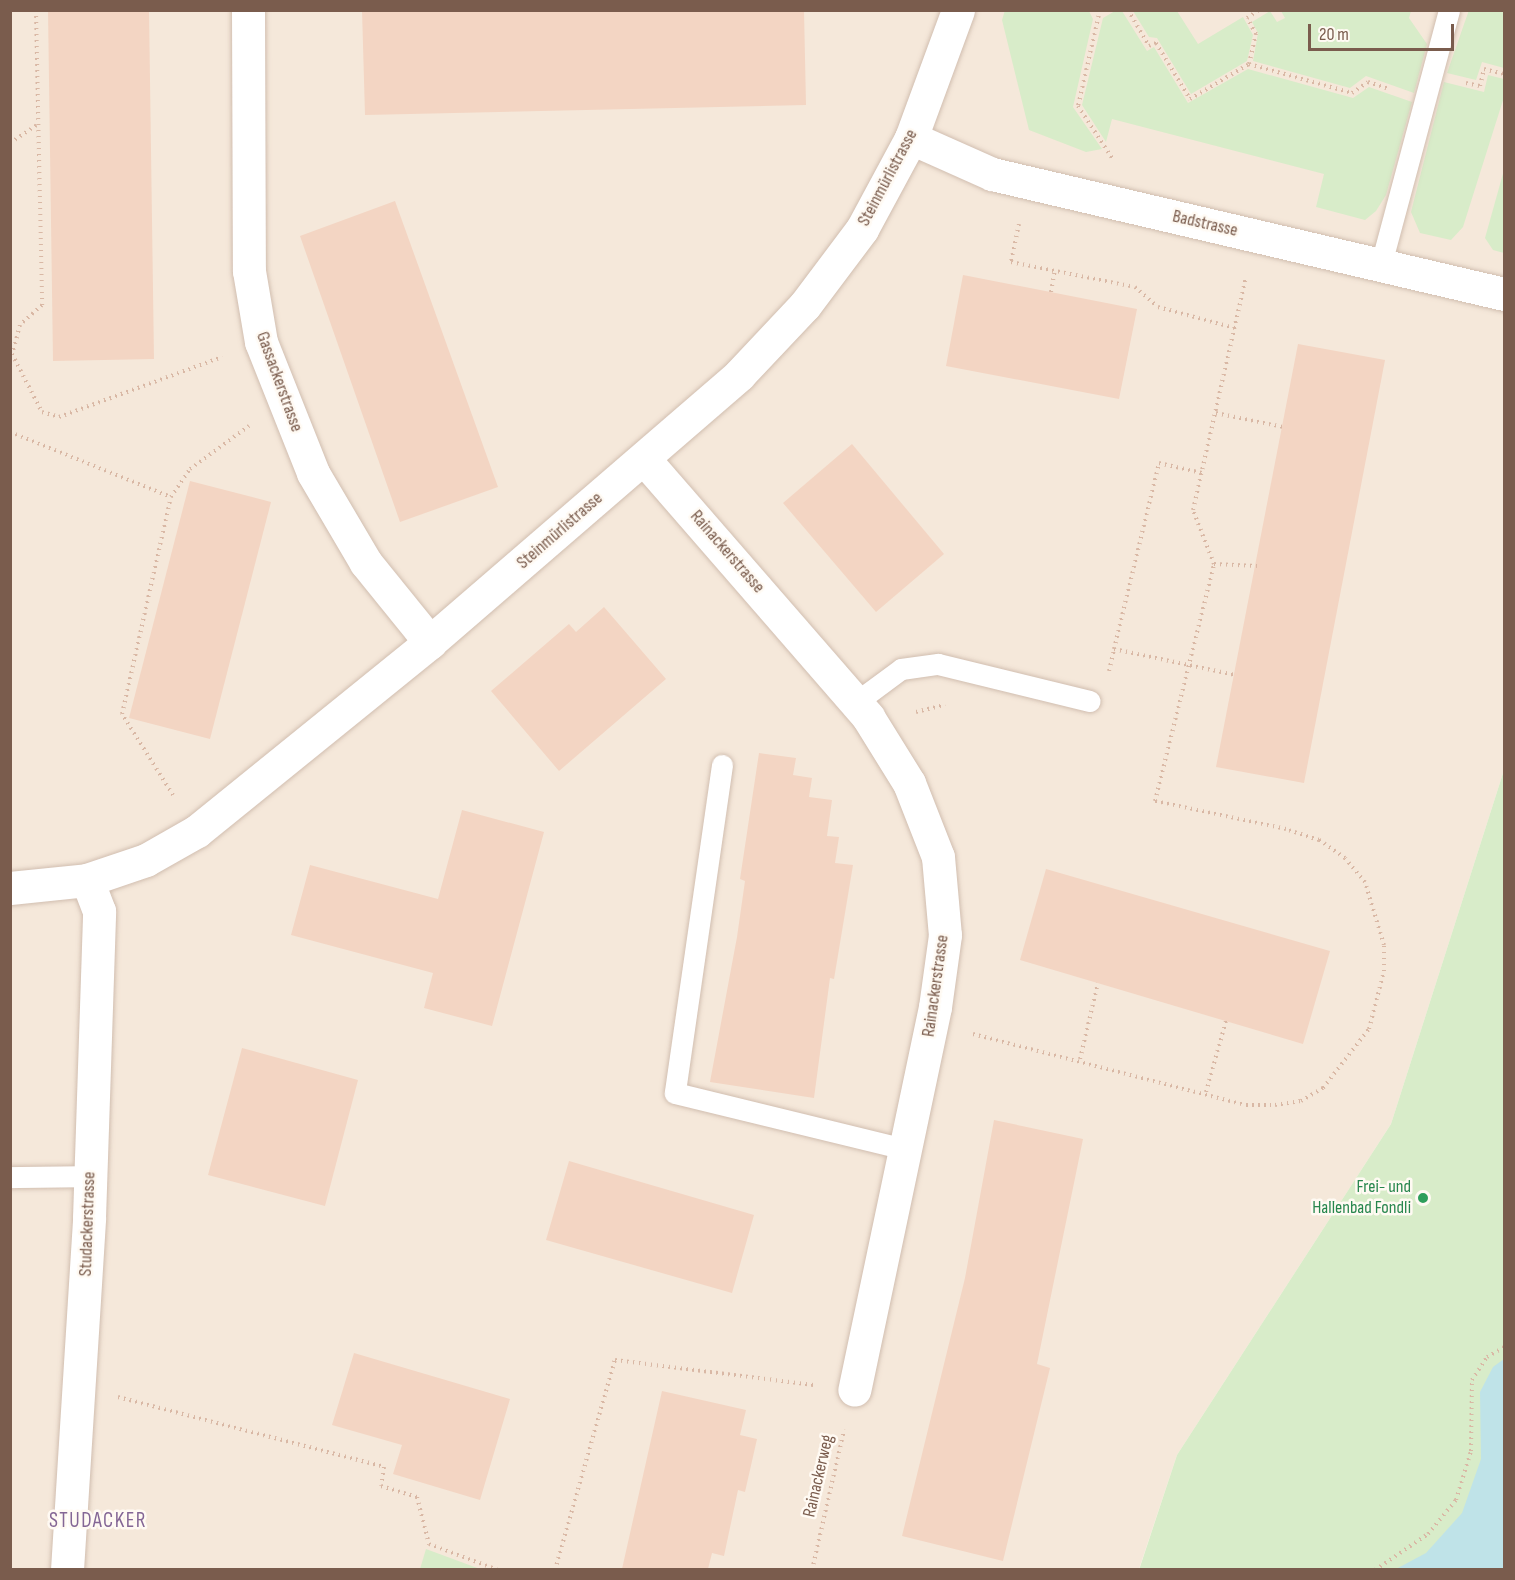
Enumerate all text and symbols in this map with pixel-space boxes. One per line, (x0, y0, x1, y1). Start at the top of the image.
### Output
scale bar (1311, 12, 1456, 50)
text: 20 m (1319, 24, 1349, 45)
street label: Steinmürlistrasse (853, 126, 923, 230)
street label: Badstrasse (1170, 206, 1240, 242)
street label: Gassackerstrasse (251, 329, 307, 435)
street label: Steinmürlistrasse (513, 488, 607, 574)
street label: Rainackerstrasse (685, 506, 769, 598)
street label: Rainackerstrasse (918, 934, 954, 1038)
street label: Studackerstrasse (75, 1171, 101, 1277)
place label: Frei- und Hallenbad Fondli (1312, 1177, 1411, 1220)
marker: Frei- und Hallenbad Fondli (1416, 1191, 1430, 1205)
street label: Rainackerweg (799, 1433, 839, 1519)
district label: STUDACKER (49, 1508, 147, 1534)

